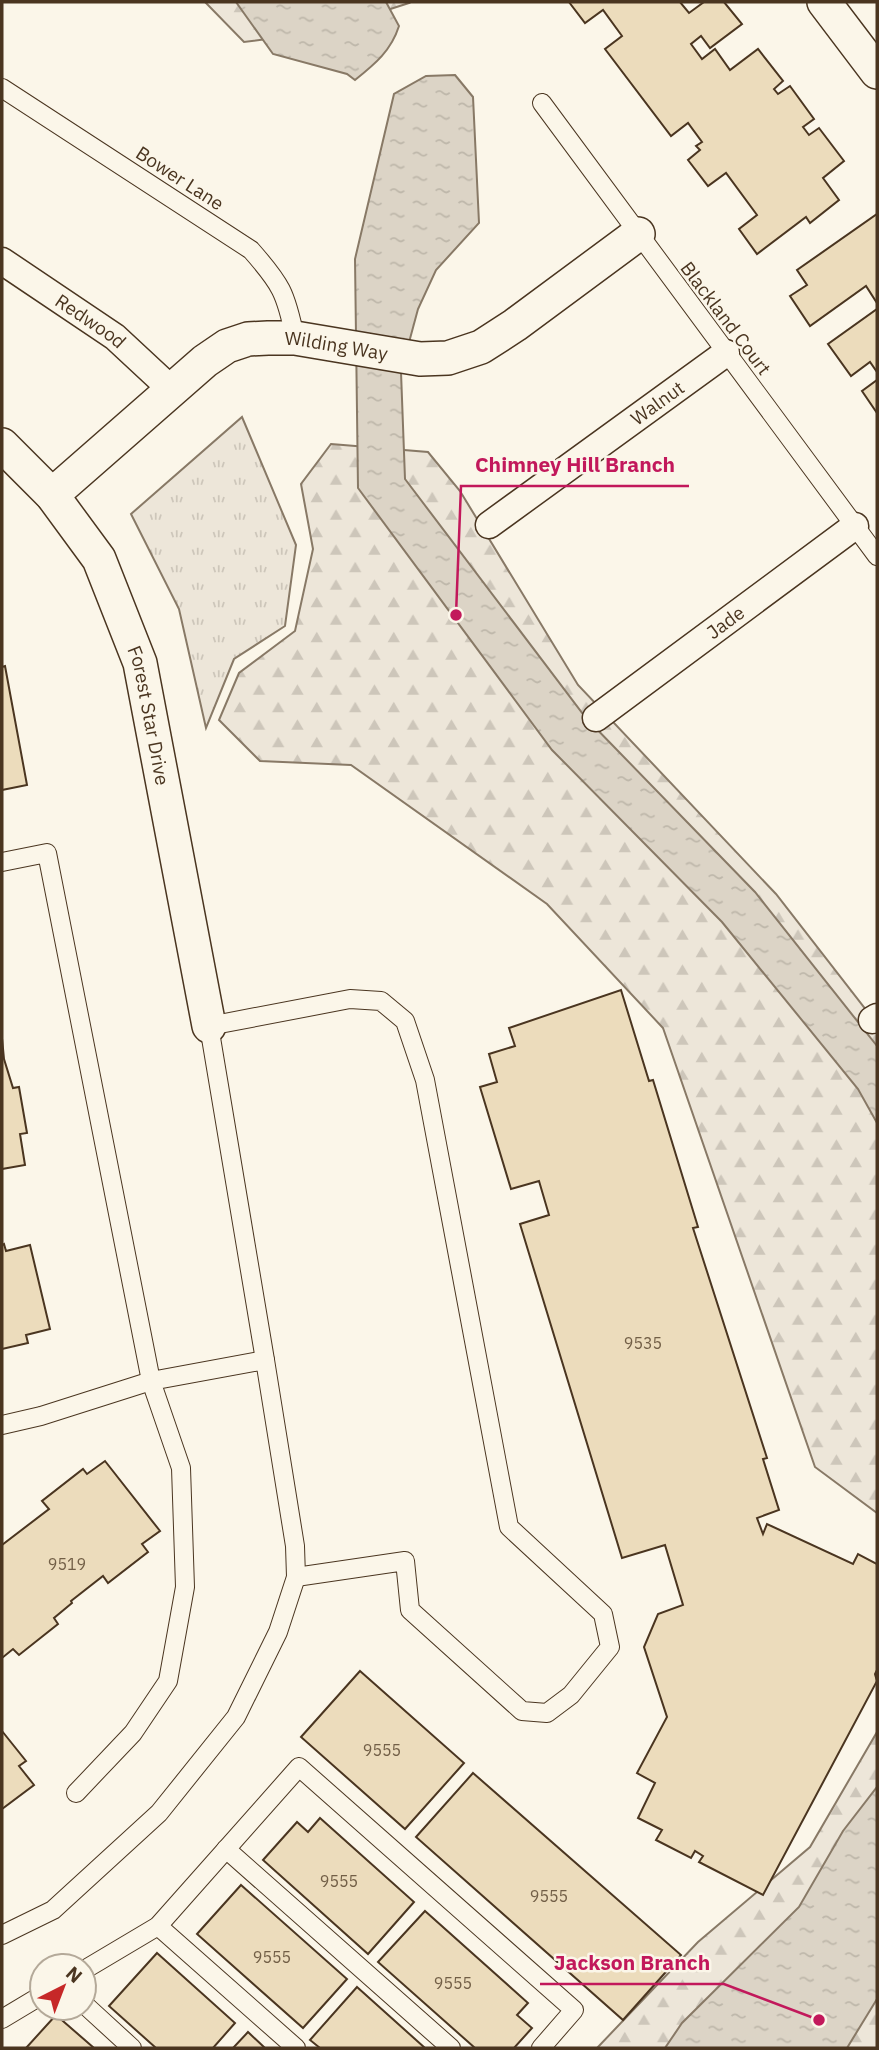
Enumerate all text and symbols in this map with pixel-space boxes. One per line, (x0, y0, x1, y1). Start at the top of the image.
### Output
street label: Bower Lane (131, 141, 229, 215)
street label: Blackland Court (676, 257, 776, 379)
street label: Redwood (51, 288, 131, 353)
street label: Wilding Way (285, 326, 390, 365)
street label: Walnut (626, 375, 689, 430)
callout: Chimney Hill Branch (461, 444, 689, 486)
text: Chimney Hill Branch (475, 450, 675, 478)
street label: Jade (702, 600, 749, 644)
street label: Forest Star Drive (122, 642, 175, 787)
house number: 9535 (624, 1333, 662, 1353)
house number: 9519 (48, 1554, 86, 1574)
house number: 9555 (363, 1740, 401, 1760)
house number: 9555 (320, 1871, 358, 1891)
house number: 9555 (530, 1886, 568, 1906)
callout: Jackson Branch (540, 1942, 724, 1984)
house number: 9555 (253, 1947, 291, 1967)
text: Jackson Branch (554, 1948, 710, 1976)
north arrow (28, 1952, 98, 2022)
text: N (61, 1961, 88, 1988)
house number: 9555 (434, 1973, 472, 1993)

